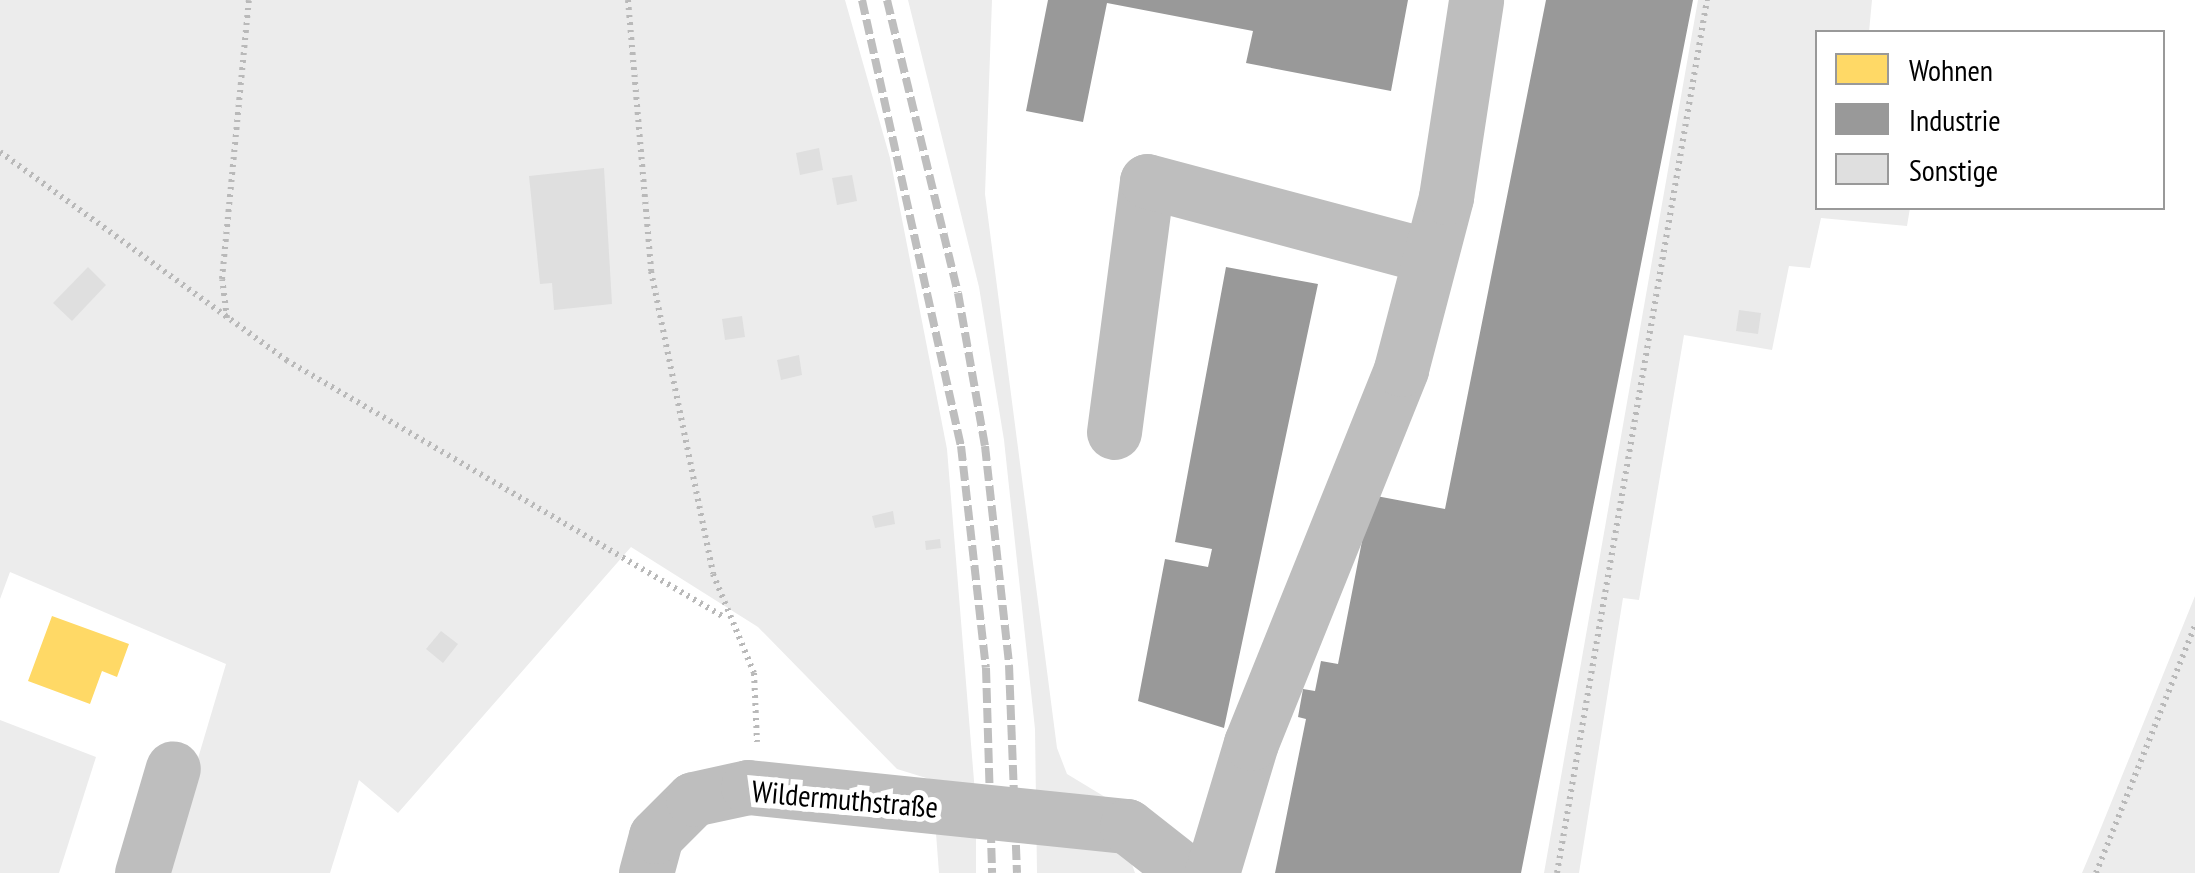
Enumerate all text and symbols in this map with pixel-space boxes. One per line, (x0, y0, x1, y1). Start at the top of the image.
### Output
legend (1815, 30, 2165, 210)
text: Wohnen (1909, 50, 1993, 89)
text: Industrie (1909, 100, 2001, 139)
text: Sonstige (1909, 150, 1998, 189)
street label: Wildermuthstraße (750, 773, 940, 825)

